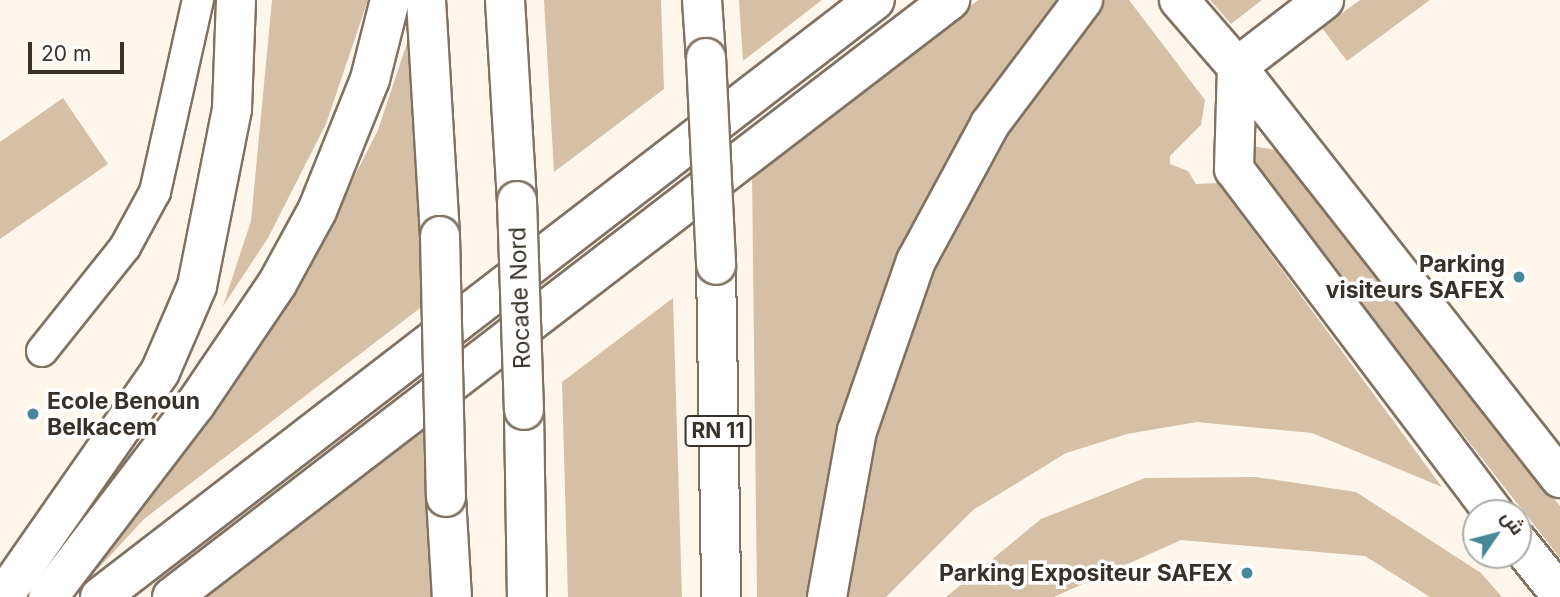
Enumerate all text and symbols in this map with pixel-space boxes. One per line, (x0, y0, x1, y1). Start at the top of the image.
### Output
scale bar (32, 28, 128, 72)
text: 20 m (41, 41, 91, 66)
street label: Rocade Nord (504, 227, 536, 369)
place label: Parking visiteurs SAFEX (1326, 250, 1505, 304)
marker: Parking visiteurs SAFEX (1511, 269, 1527, 285)
place label: Ecole Benoun Belkacem (47, 387, 200, 441)
marker: Ecole Benoun Belkacem (25, 406, 41, 422)
road number: RN 11 (683, 414, 753, 448)
north arrow (1462, 499, 1532, 569)
text: ش (1497, 506, 1529, 539)
place label: Parking Expositeur SAFEX (939, 559, 1233, 587)
marker: Parking Expositeur SAFEX (1239, 565, 1255, 581)

